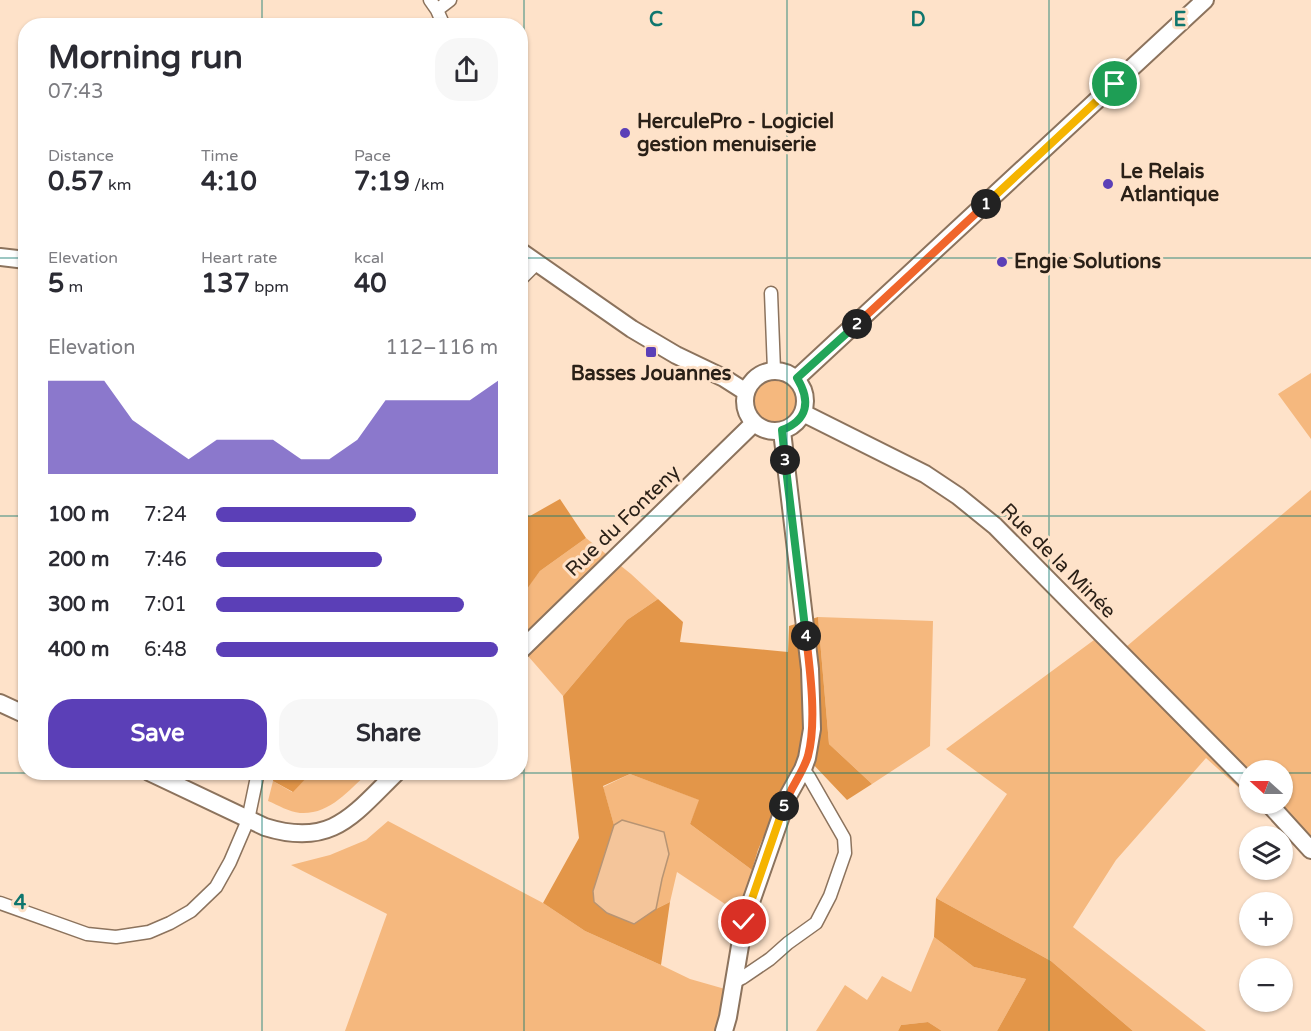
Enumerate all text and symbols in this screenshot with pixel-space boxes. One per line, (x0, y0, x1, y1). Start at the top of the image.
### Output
text: C (649, 8, 663, 32)
text: D (910, 8, 926, 32)
text: E (1174, 8, 1187, 32)
text: Morning run (48, 38, 243, 77)
button: share (435, 38, 498, 101)
pin (1089, 58, 1140, 109)
icon: arrive (1098, 67, 1131, 100)
text: 07:43 (48, 80, 103, 104)
place label: HerculePro - Logiciel gestion menuiserie (637, 110, 834, 157)
marker: HerculePro - Logiciel gestion menuiserie (618, 126, 632, 140)
text: Distance (48, 146, 114, 166)
text: Time (201, 146, 238, 166)
text: Pace (354, 146, 391, 166)
place label: Le Relais Atlantique (1120, 160, 1219, 207)
text: 0.57 (48, 166, 104, 197)
text: 4:10 (201, 166, 257, 197)
text: 7:19 (354, 166, 410, 197)
text: km (104, 175, 131, 195)
text: /km (410, 175, 444, 195)
marker: Le Relais Atlantique (1101, 177, 1115, 191)
pin: 1 (971, 189, 1001, 219)
text: 1 (981, 194, 991, 214)
text: Elevation (48, 248, 118, 268)
text: Heart rate (201, 248, 277, 268)
text: kcal (354, 248, 384, 268)
place label: Engie Solutions (1014, 250, 1162, 274)
marker: Engie Solutions (995, 255, 1009, 269)
text: 5 (48, 268, 64, 299)
text: 137 (201, 268, 250, 299)
text: 40 (354, 268, 387, 299)
text: m (64, 277, 83, 297)
text: bpm (250, 277, 289, 297)
pin: 2 (842, 309, 872, 339)
text: 2 (852, 314, 862, 334)
text: Elevation (48, 336, 135, 360)
text: 112–116 m (385, 336, 498, 360)
marker: Basses Jouannes (644, 345, 658, 359)
place label: Basses Jouannes (571, 362, 732, 386)
pin: 3 (770, 445, 800, 475)
text: 3 (780, 450, 790, 470)
street label: Rue du Fonteny (561, 460, 685, 582)
street label: Rue de la Minée (996, 499, 1120, 623)
text: 100 m (48, 503, 109, 527)
text: 7:24 (144, 503, 187, 527)
text: 200 m (48, 548, 109, 572)
text: 7:46 (144, 548, 187, 572)
text: 300 m (48, 593, 109, 617)
text: 7:01 (144, 593, 187, 617)
pin: 4 (791, 621, 821, 651)
text: 4 (801, 626, 811, 646)
text: 400 m (48, 638, 109, 662)
text: 6:48 (144, 638, 187, 662)
button: Save (48, 699, 267, 768)
button: Share (279, 699, 498, 768)
north arrow (1239, 760, 1293, 814)
map controls (1239, 760, 1293, 1012)
pin: 5 (769, 791, 799, 821)
text: 5 (779, 796, 789, 816)
button: layers (1239, 826, 1293, 880)
text: 4 (14, 891, 27, 915)
button: + (1239, 892, 1293, 946)
pin (718, 896, 769, 947)
icon: check (727, 905, 760, 938)
button: − (1239, 958, 1293, 1012)

